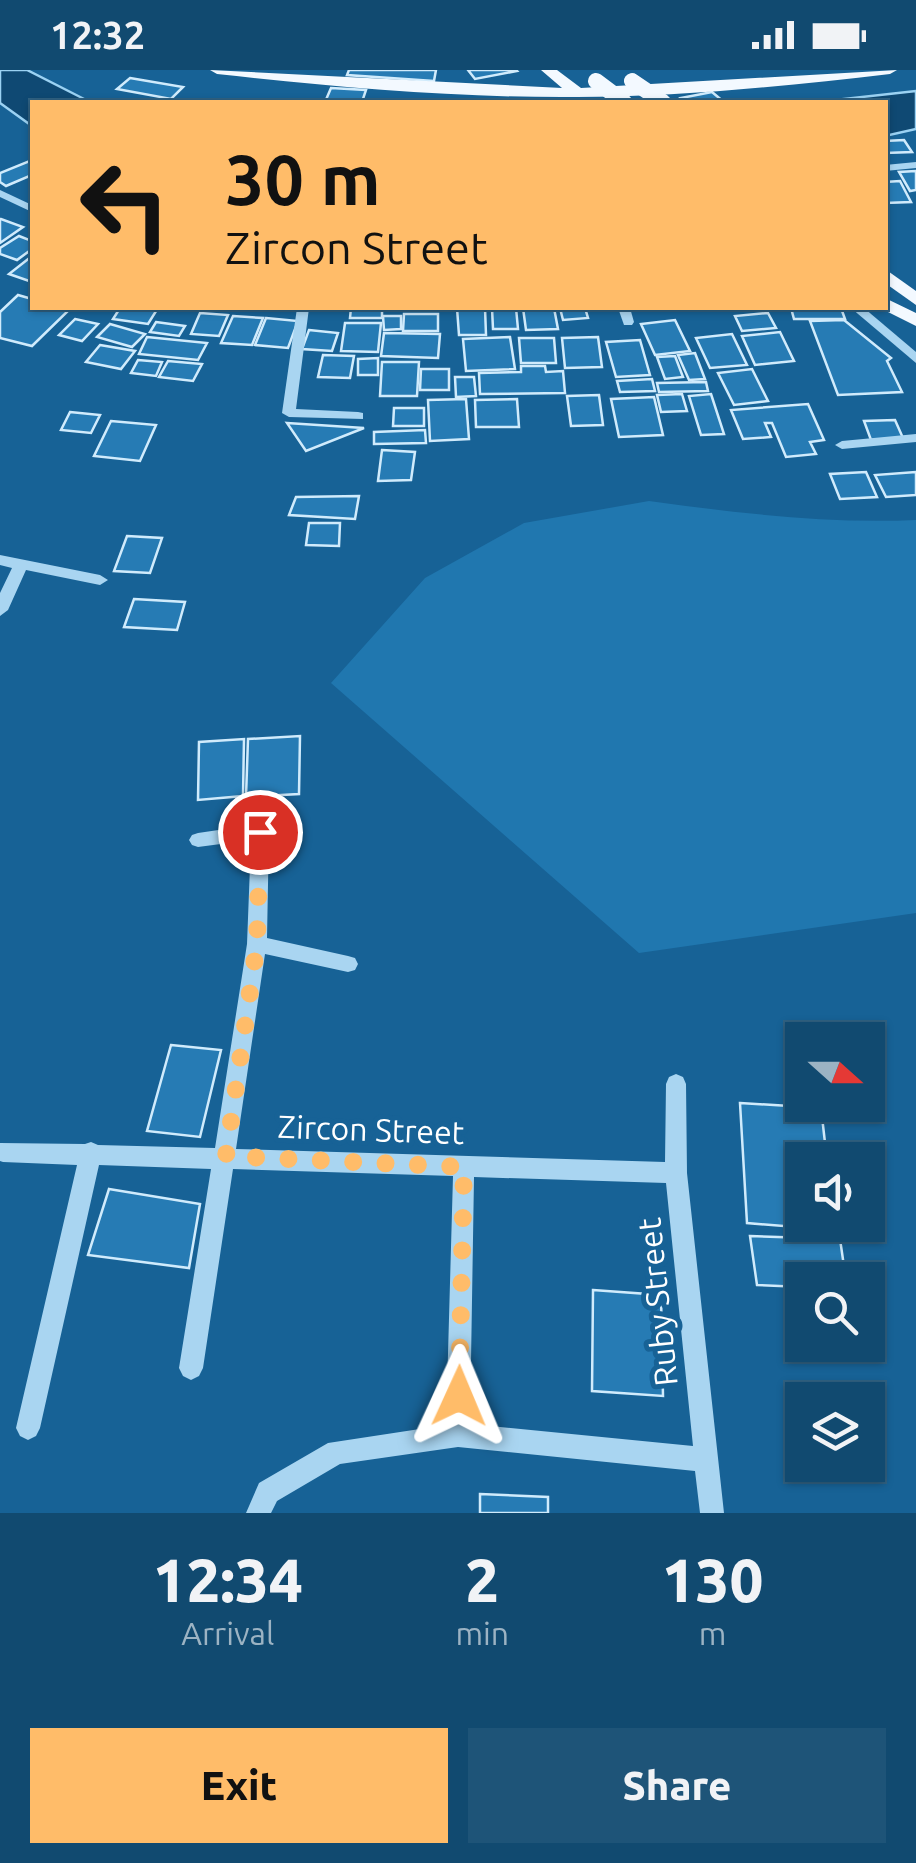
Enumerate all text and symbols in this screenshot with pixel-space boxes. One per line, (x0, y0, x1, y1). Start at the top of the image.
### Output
text: 12:32 (50, 14, 145, 56)
icon: left (60, 140, 190, 270)
text: 30 m (225, 140, 381, 218)
text: Zircon Street (225, 222, 488, 273)
pin (218, 790, 303, 875)
icon: arrive (233, 805, 288, 860)
north arrow (785, 1022, 885, 1122)
map controls (785, 1022, 885, 1482)
street label: Zircon Street (277, 1108, 465, 1150)
button: sound (785, 1142, 885, 1242)
street label: Ruby Street (630, 1216, 684, 1388)
button: search (785, 1262, 885, 1362)
position arrow (407, 1344, 511, 1448)
button: layers (785, 1382, 885, 1482)
text: 12:34 (153, 1546, 303, 1613)
text: 2 (465, 1546, 499, 1613)
text: 130 (662, 1546, 763, 1613)
text: Arrival (181, 1615, 274, 1651)
text: min (455, 1615, 509, 1651)
text: m (699, 1615, 726, 1651)
button: Exit (30, 1728, 448, 1843)
button: Share (468, 1728, 886, 1843)

